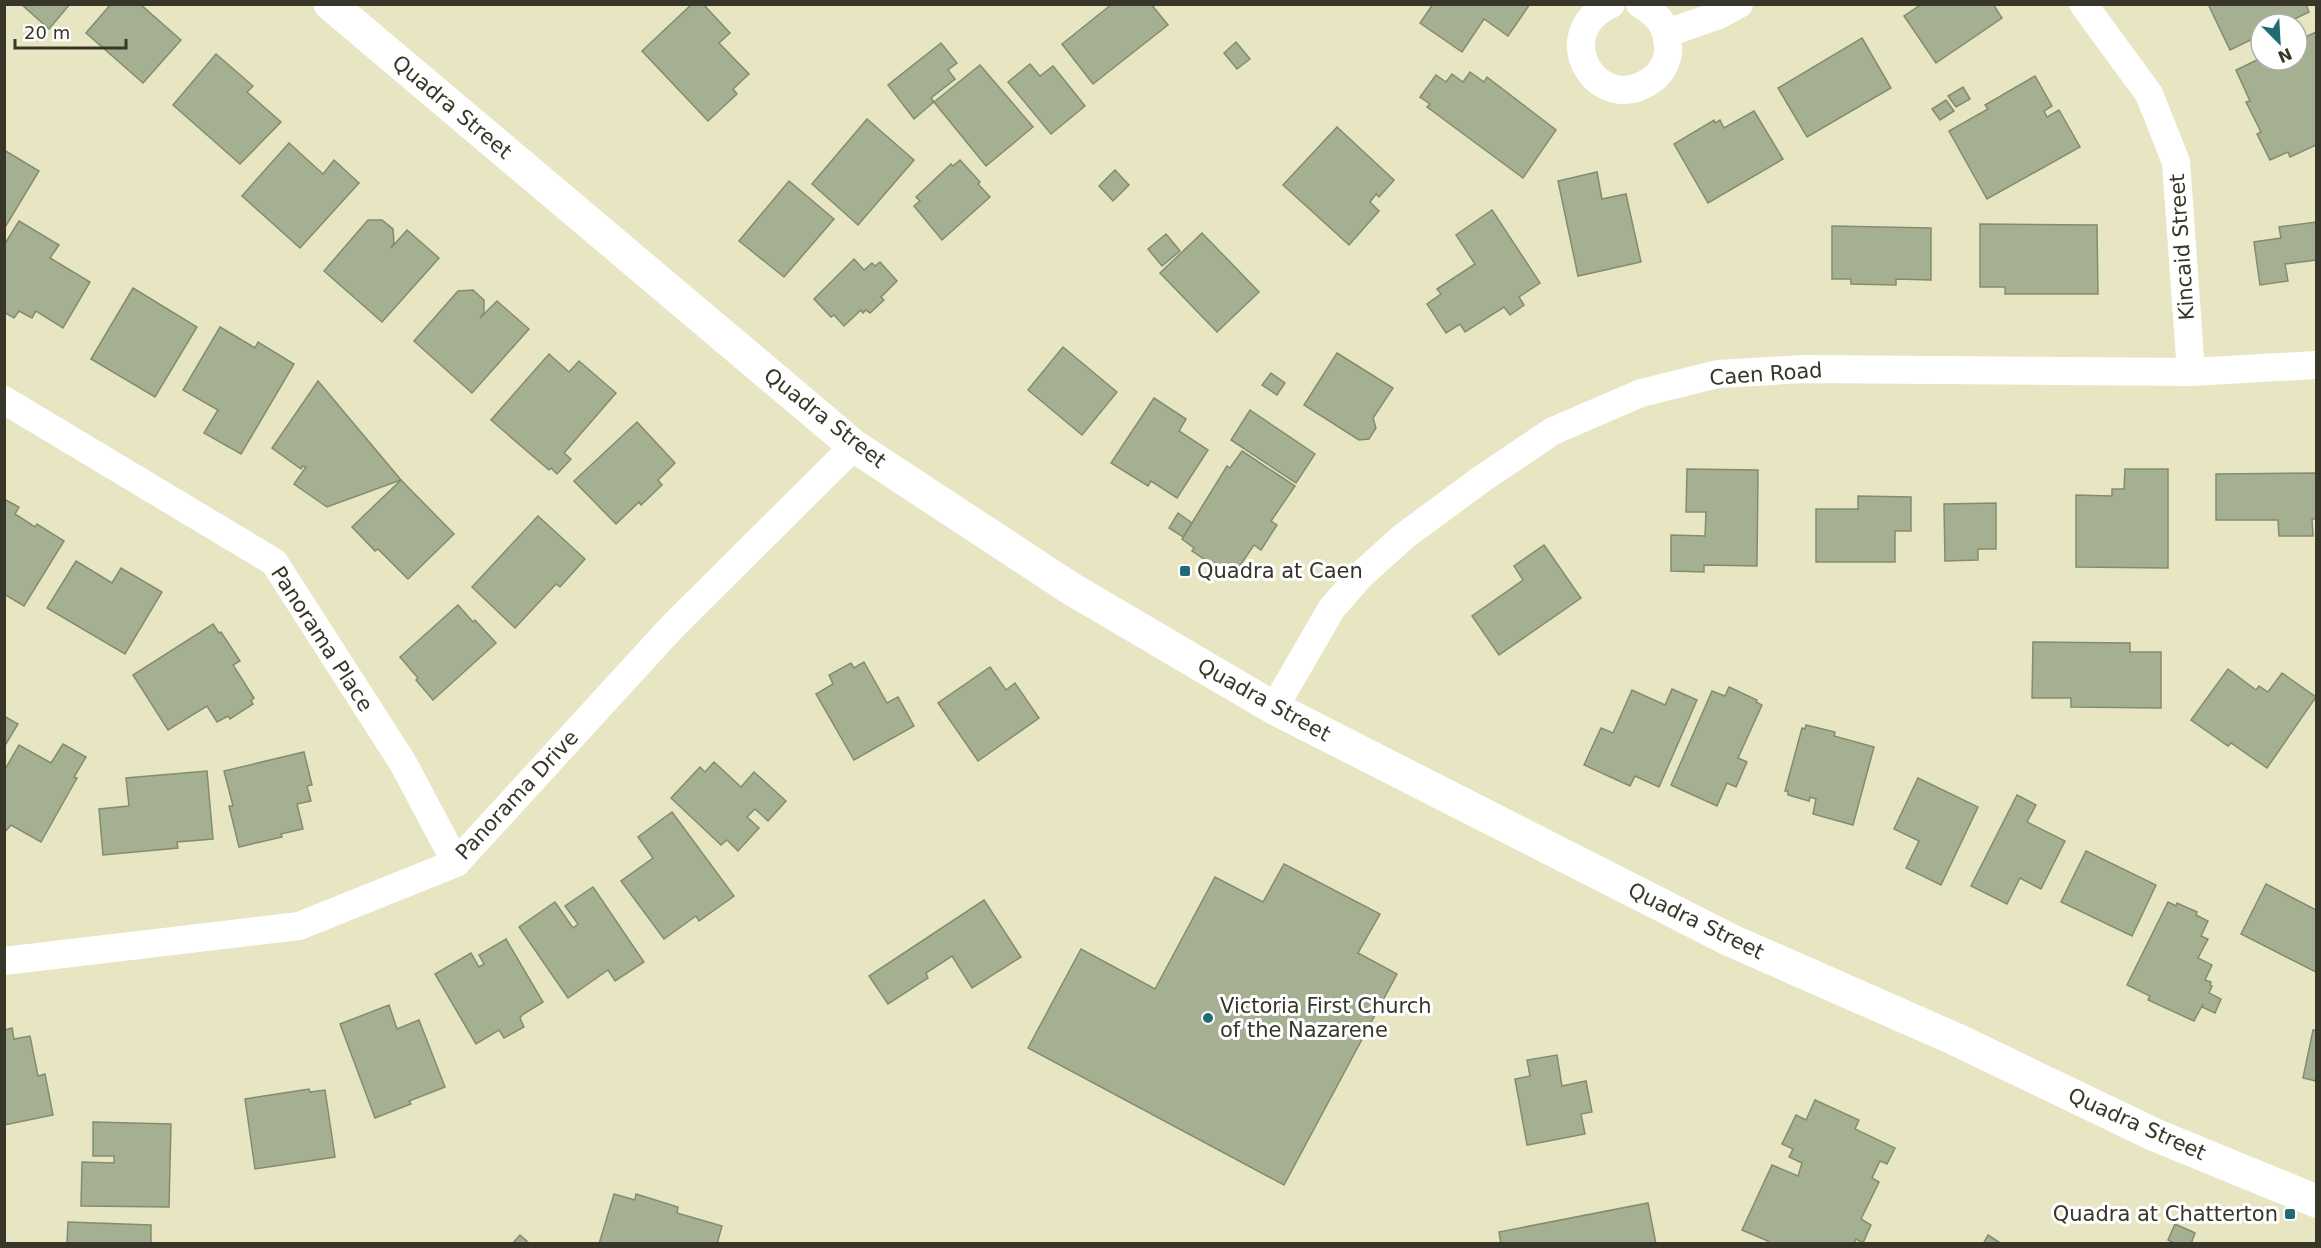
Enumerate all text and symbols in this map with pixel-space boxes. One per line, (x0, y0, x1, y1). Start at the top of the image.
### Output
scale bar (15, 12, 126, 50)
north arrow (2249, 12, 2309, 72)
text: 20 m (24, 22, 70, 43)
text: N (2275, 44, 2295, 67)
street label: Quadra Street (388, 50, 516, 164)
street label: Kincaid Street (2165, 173, 2199, 321)
street label: Caen Road (1709, 358, 1823, 390)
street label: Quadra Street (759, 363, 891, 473)
place label: Quadra at Caen (1197, 559, 1363, 583)
street label: Panorama Place (266, 562, 378, 716)
marker: Quadra at Caen (1178, 564, 1192, 578)
street label: Quadra Street (1193, 654, 1335, 746)
street label: Panorama Drive (451, 725, 583, 865)
street label: Quadra Street (1624, 878, 1768, 964)
place label: Victoria First Church of the Nazarene (1220, 994, 1432, 1042)
marker: Victoria First Church of the Nazarene (1201, 1011, 1215, 1025)
street label: Quadra Street (2065, 1083, 2209, 1165)
place label: Quadra at Chatterton (2053, 1202, 2278, 1226)
marker: Quadra at Chatterton (2283, 1207, 2297, 1221)

